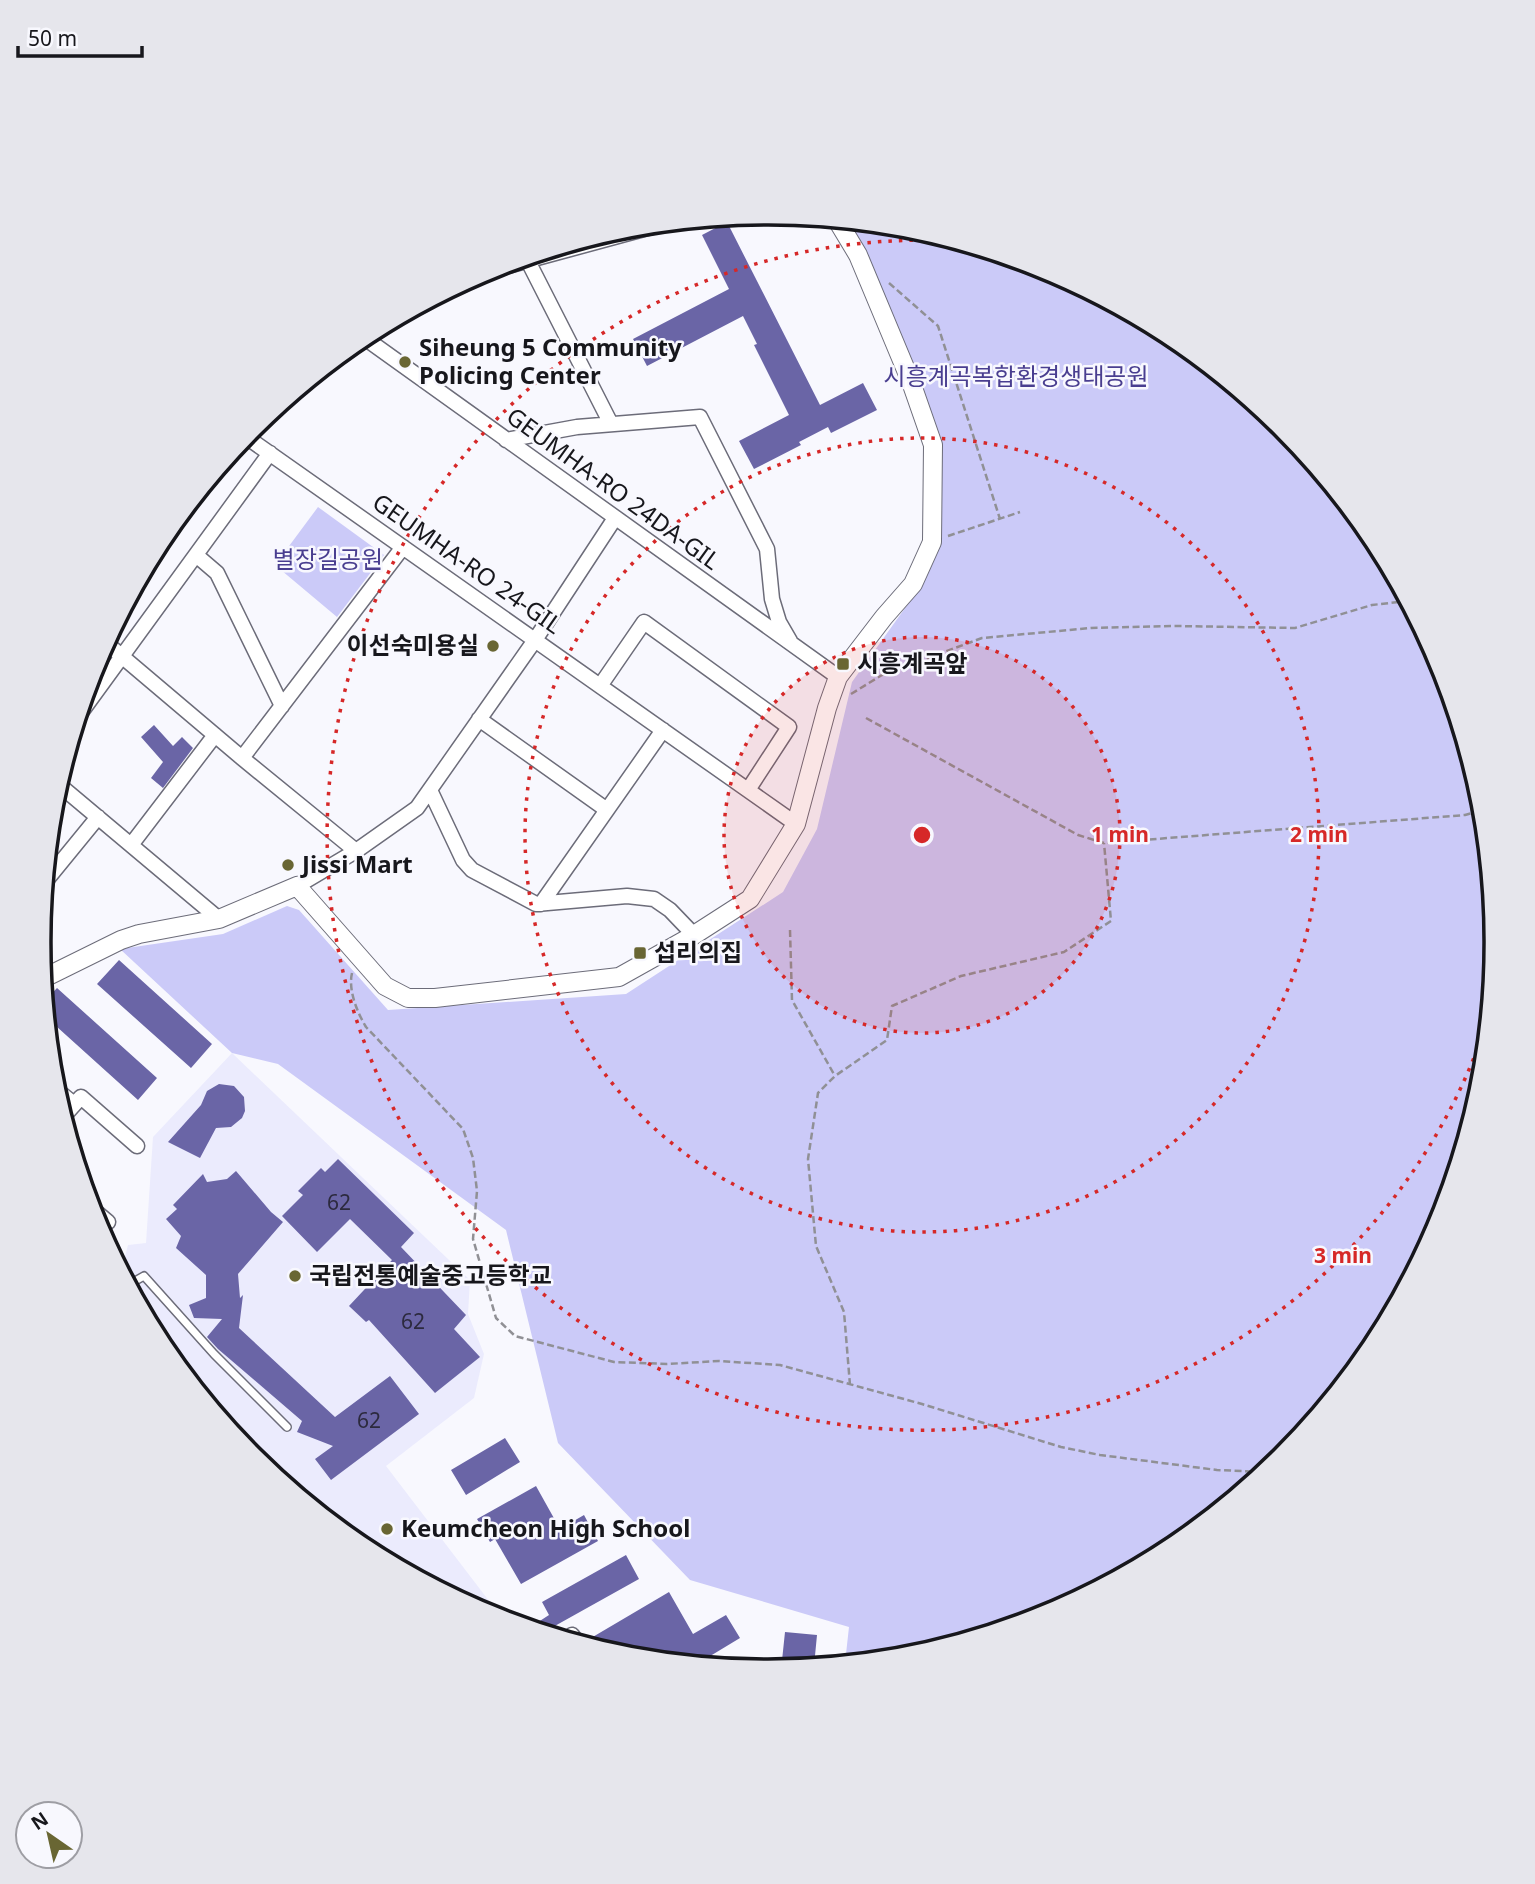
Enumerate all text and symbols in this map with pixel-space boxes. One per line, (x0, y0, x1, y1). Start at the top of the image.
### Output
scale bar (18, 14, 142, 58)
text: 50 m (28, 24, 77, 52)
place label: Siheung 5 Community Policing Center (419, 330, 682, 391)
marker: Siheung 5 Community Policing Center (397, 354, 413, 370)
park label: 시흥계곡복합환경생태공원 (884, 359, 1148, 392)
street label: GEUMHA-RO 24DA-GIL (500, 399, 727, 577)
street label: GEUMHA-RO 24-GIL (367, 485, 569, 641)
park label: 별장길공원 (273, 542, 383, 575)
place label: 이선숙미용실 (347, 628, 479, 661)
marker: 이선숙미용실 (485, 638, 501, 654)
place label: 시흥계곡앞 (857, 646, 967, 679)
marker: 시흥계곡앞 (835, 656, 851, 672)
text: 1 min (1091, 820, 1149, 848)
text: 2 min (1290, 820, 1348, 848)
centre of rings (910, 823, 934, 847)
place label: Jissi Mart (300, 847, 413, 880)
marker: Jissi Mart (280, 857, 296, 873)
place label: 섭리의집 (654, 935, 742, 968)
marker: 섭리의집 (632, 945, 648, 961)
house number: 62 (327, 1188, 351, 1216)
text: 3 min (1314, 1241, 1372, 1269)
place label: 국립전통예술중고등학교 (309, 1258, 552, 1291)
marker: 국립전통예술중고등학교 (287, 1268, 303, 1284)
house number: 62 (401, 1307, 425, 1335)
house number: 62 (357, 1406, 381, 1434)
place label: Keumcheon High School (401, 1511, 690, 1544)
marker: Keumcheon High School (379, 1521, 395, 1537)
north arrow (14, 1800, 84, 1870)
text: N (26, 1806, 53, 1836)

